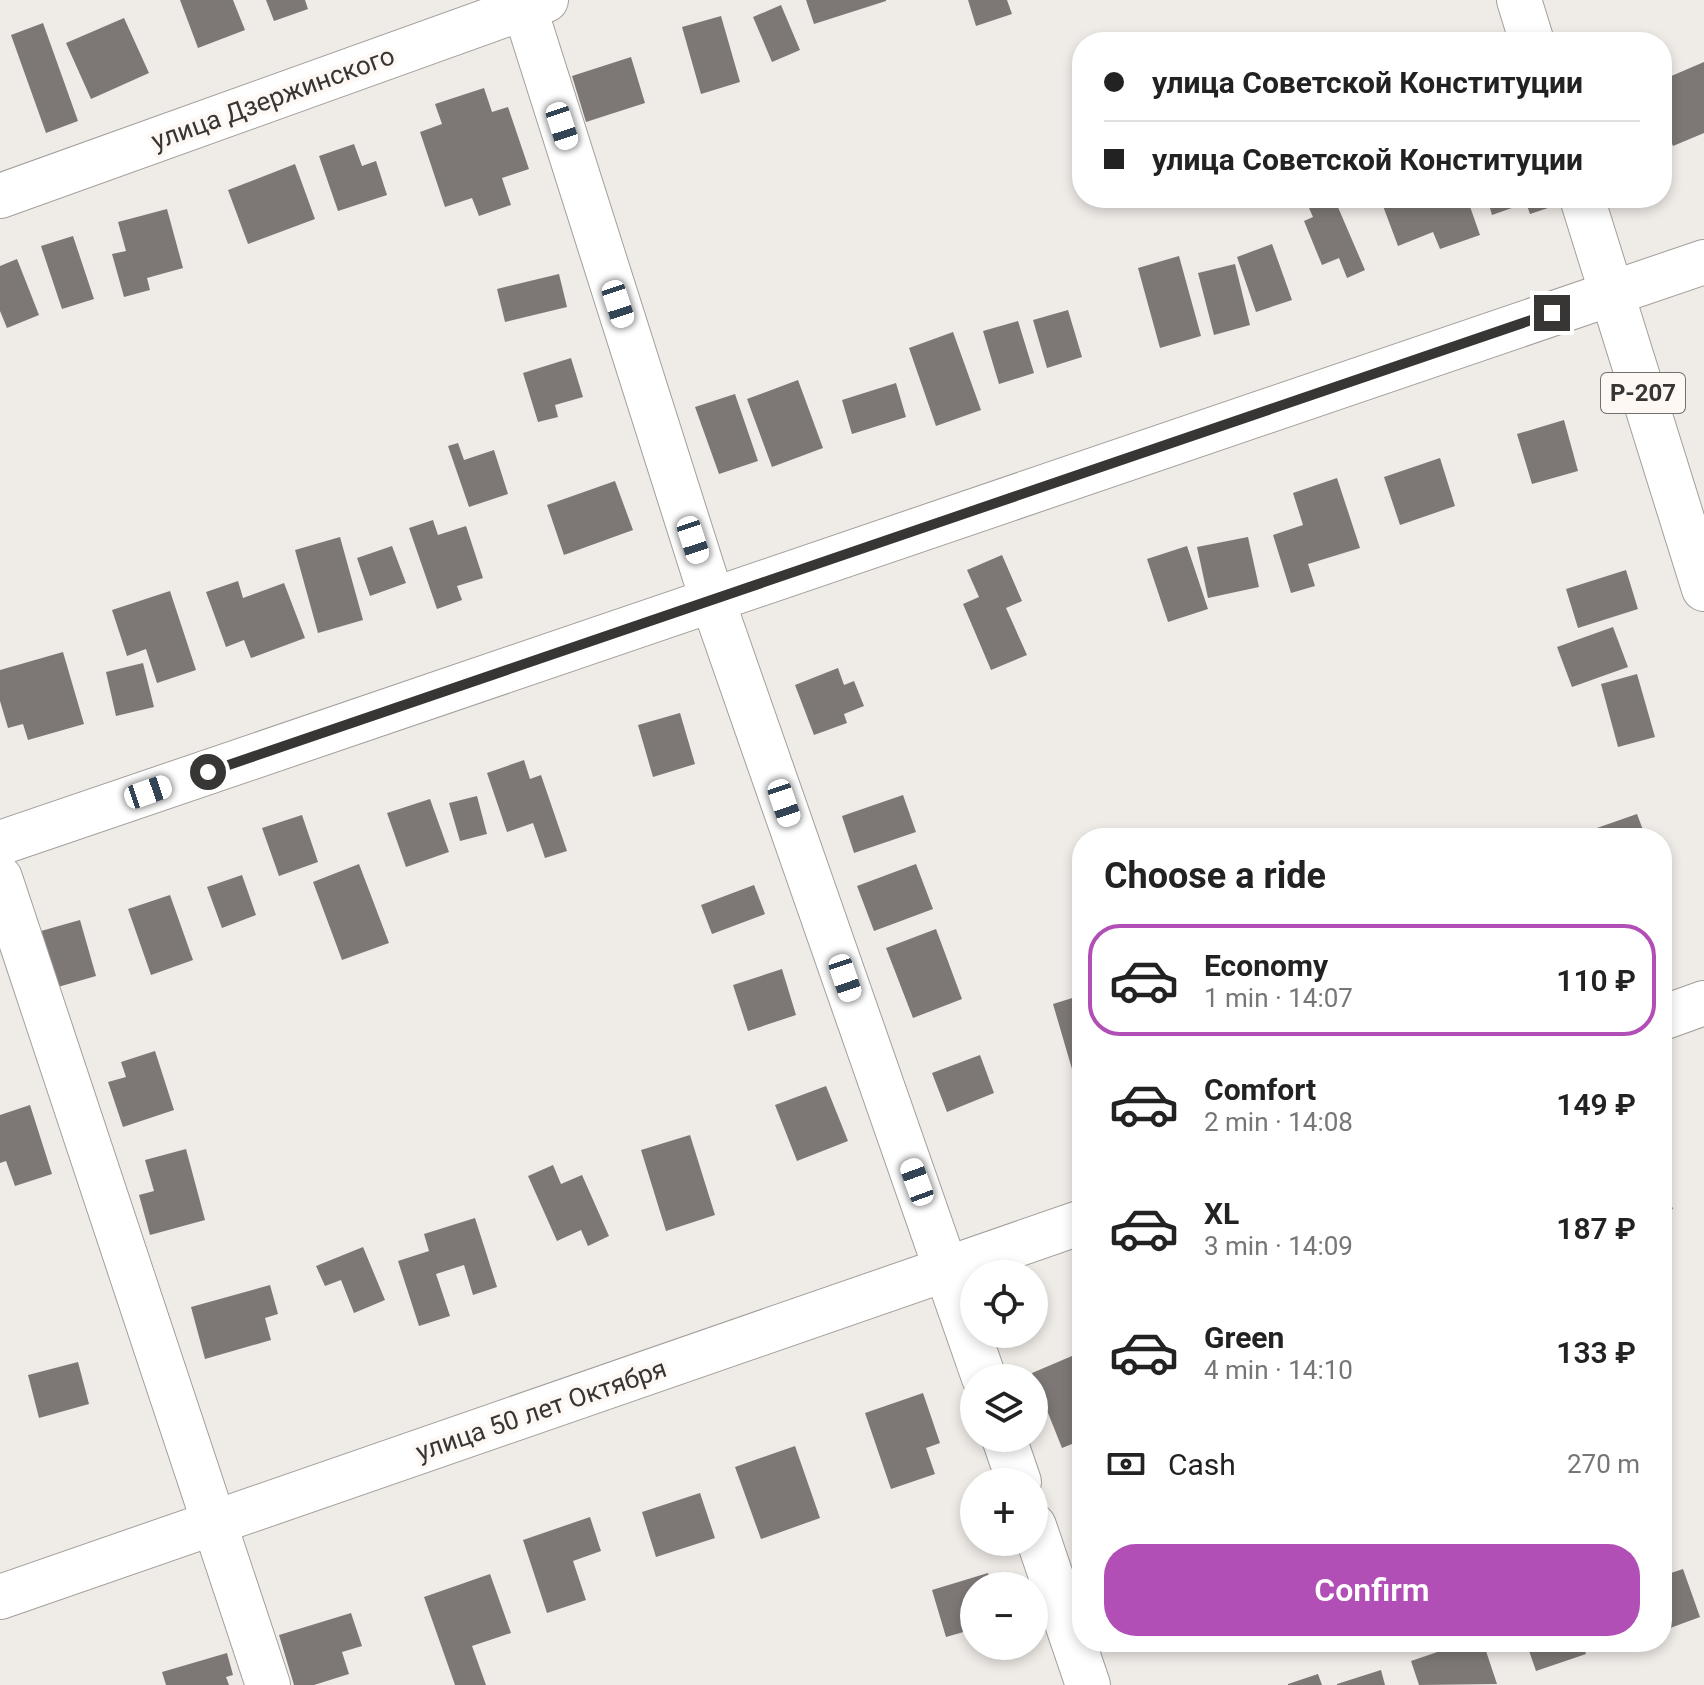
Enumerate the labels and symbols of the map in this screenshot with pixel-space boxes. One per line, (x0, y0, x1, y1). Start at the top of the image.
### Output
street label: улица Дзержинского (147, 40, 399, 156)
car (543, 99, 581, 153)
car (599, 277, 637, 331)
route end (1534, 295, 1570, 331)
road number: Р-207 (1601, 373, 1685, 413)
car (674, 513, 712, 567)
route start (190, 754, 226, 790)
car (121, 773, 175, 811)
car (765, 776, 803, 830)
car (826, 951, 864, 1005)
car (898, 1155, 936, 1209)
street label: улица 50 лет Октября (412, 1353, 670, 1467)

